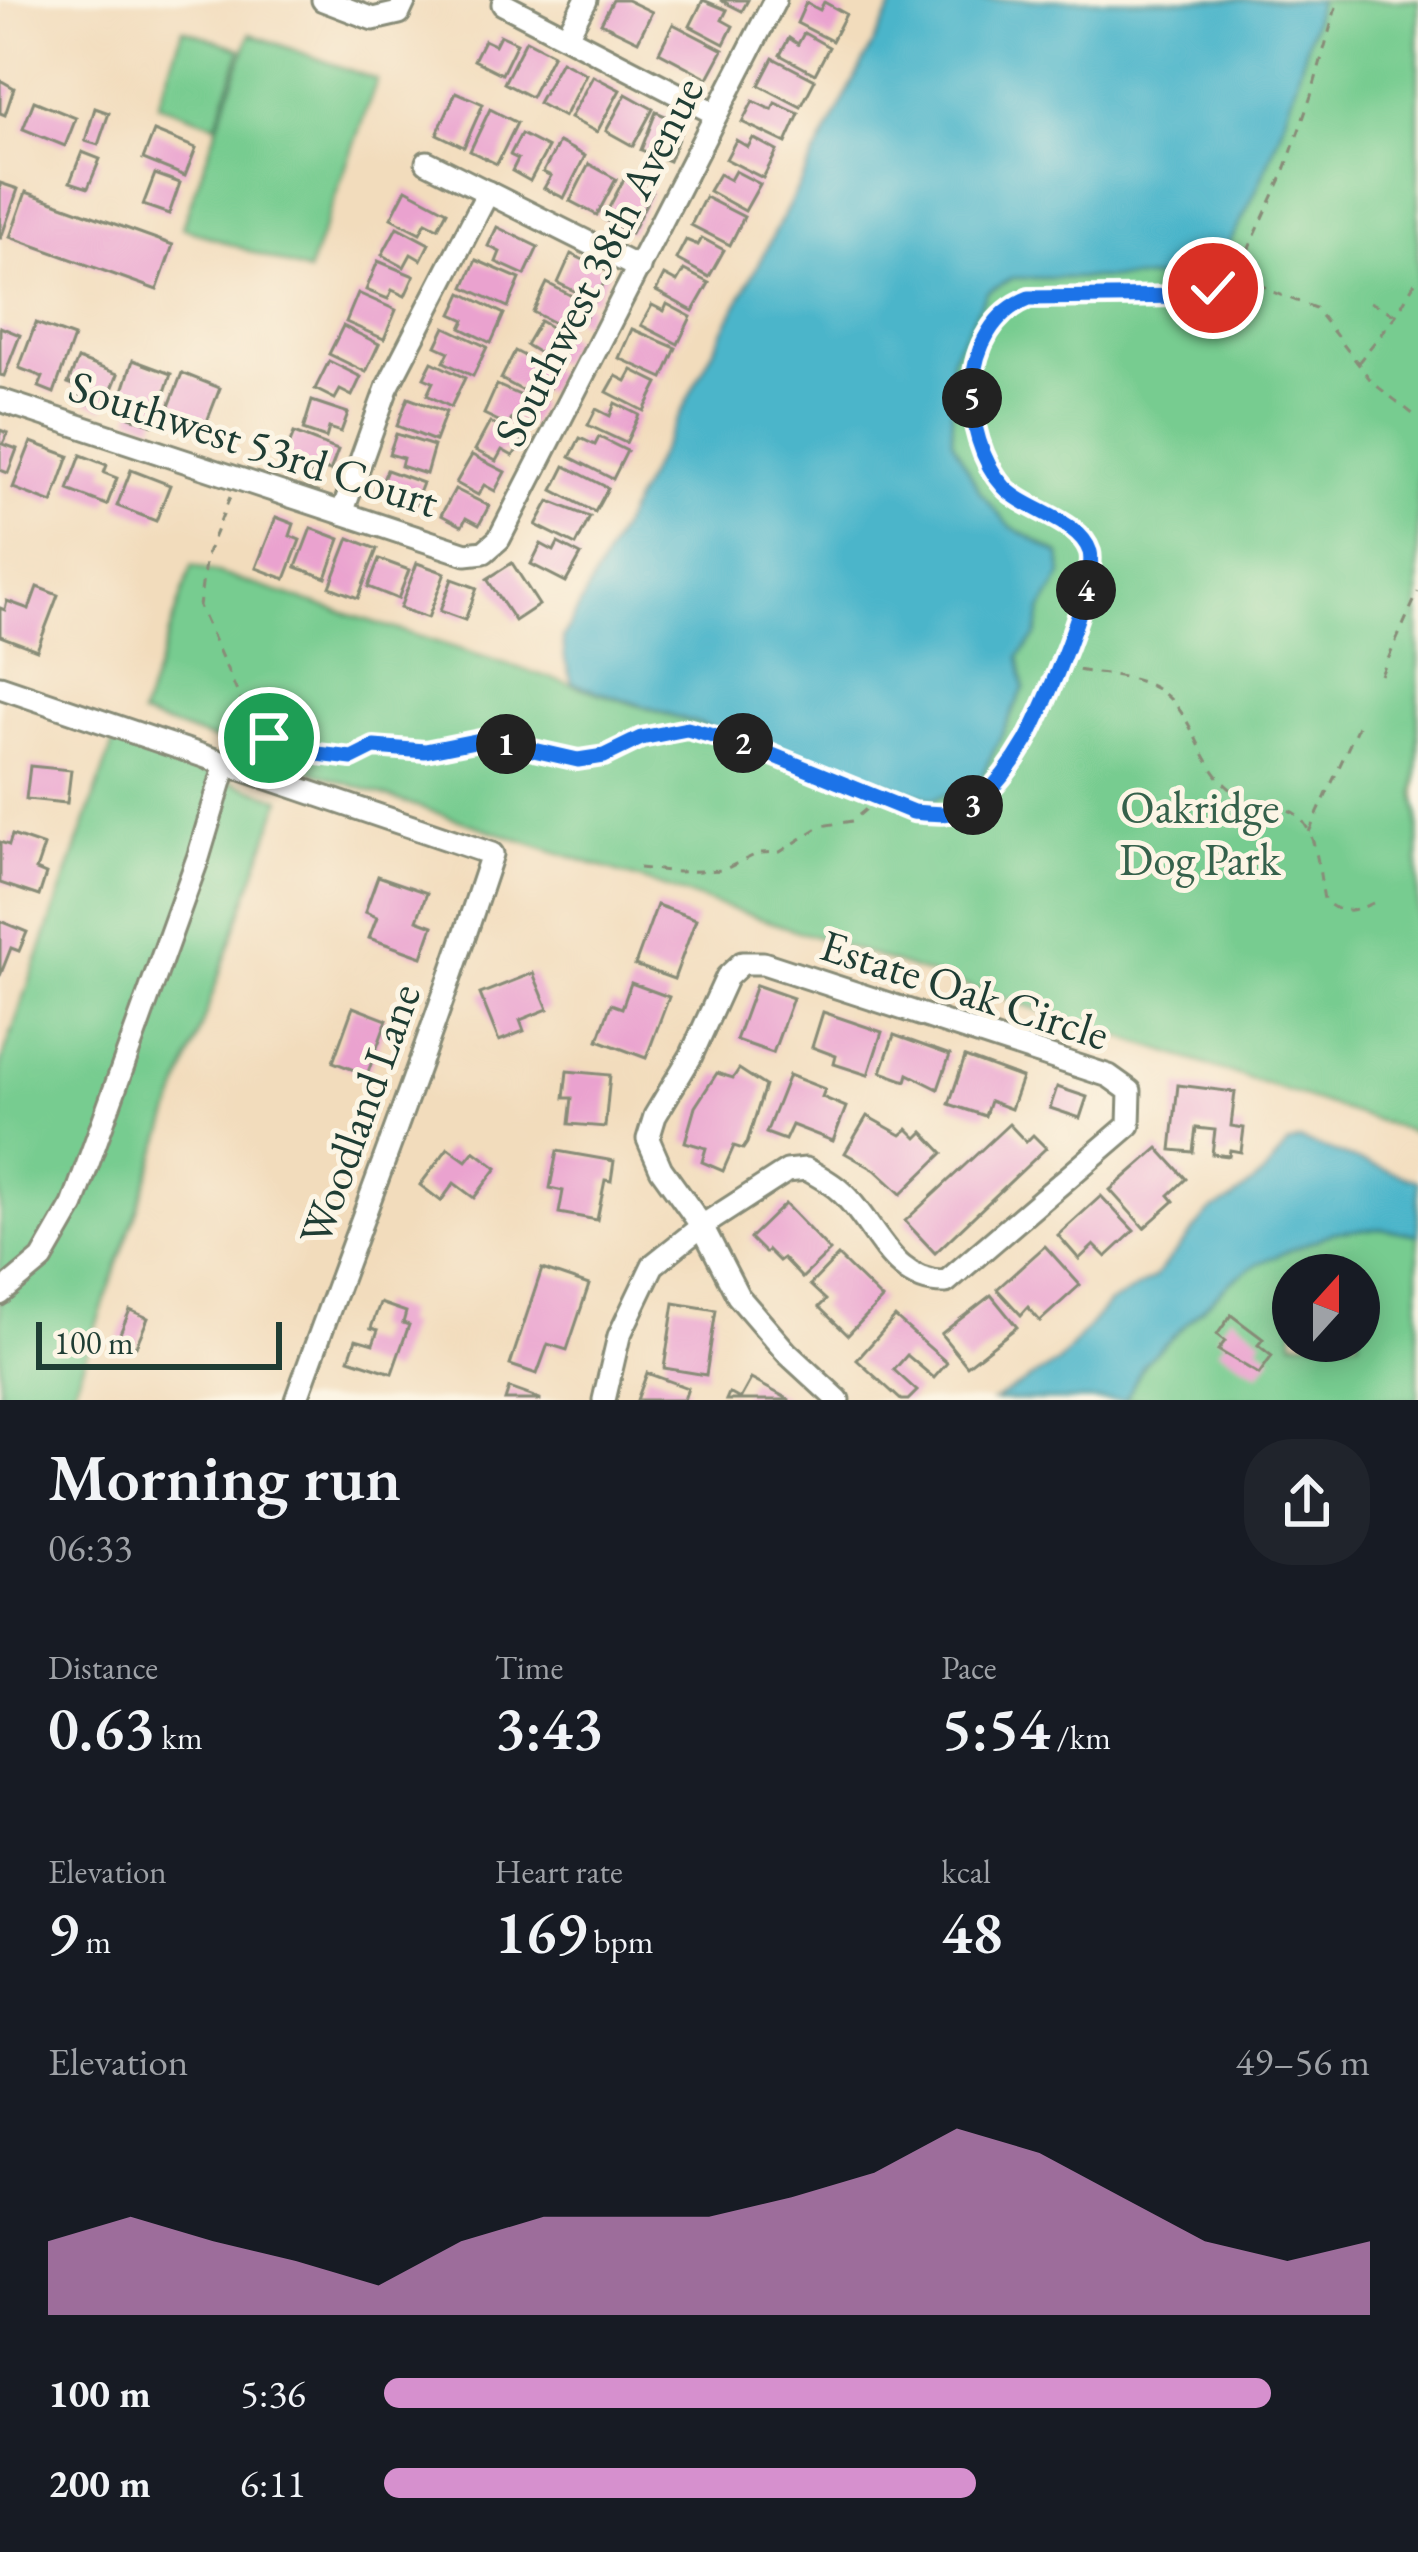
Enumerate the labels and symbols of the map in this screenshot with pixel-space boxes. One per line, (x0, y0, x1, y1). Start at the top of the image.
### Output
street label: Southwest 38th Avenue (480, 67, 716, 455)
pin (1162, 237, 1264, 339)
street label: Southwest 53rd Court (62, 356, 446, 530)
pin: 5 (942, 368, 1002, 428)
pin: 4 (1056, 560, 1116, 620)
pin (218, 687, 320, 789)
pin: 2 (713, 713, 773, 773)
pin: 1 (476, 714, 536, 774)
pin: 3 (943, 775, 1003, 835)
park label: Oakridge Dog Park (1119, 778, 1282, 888)
street label: Estate Oak Circle (813, 915, 1117, 1063)
street label: Woodland Lane (285, 975, 433, 1253)
north arrow (1272, 1254, 1380, 1362)
scale bar (36, 1316, 282, 1369)

